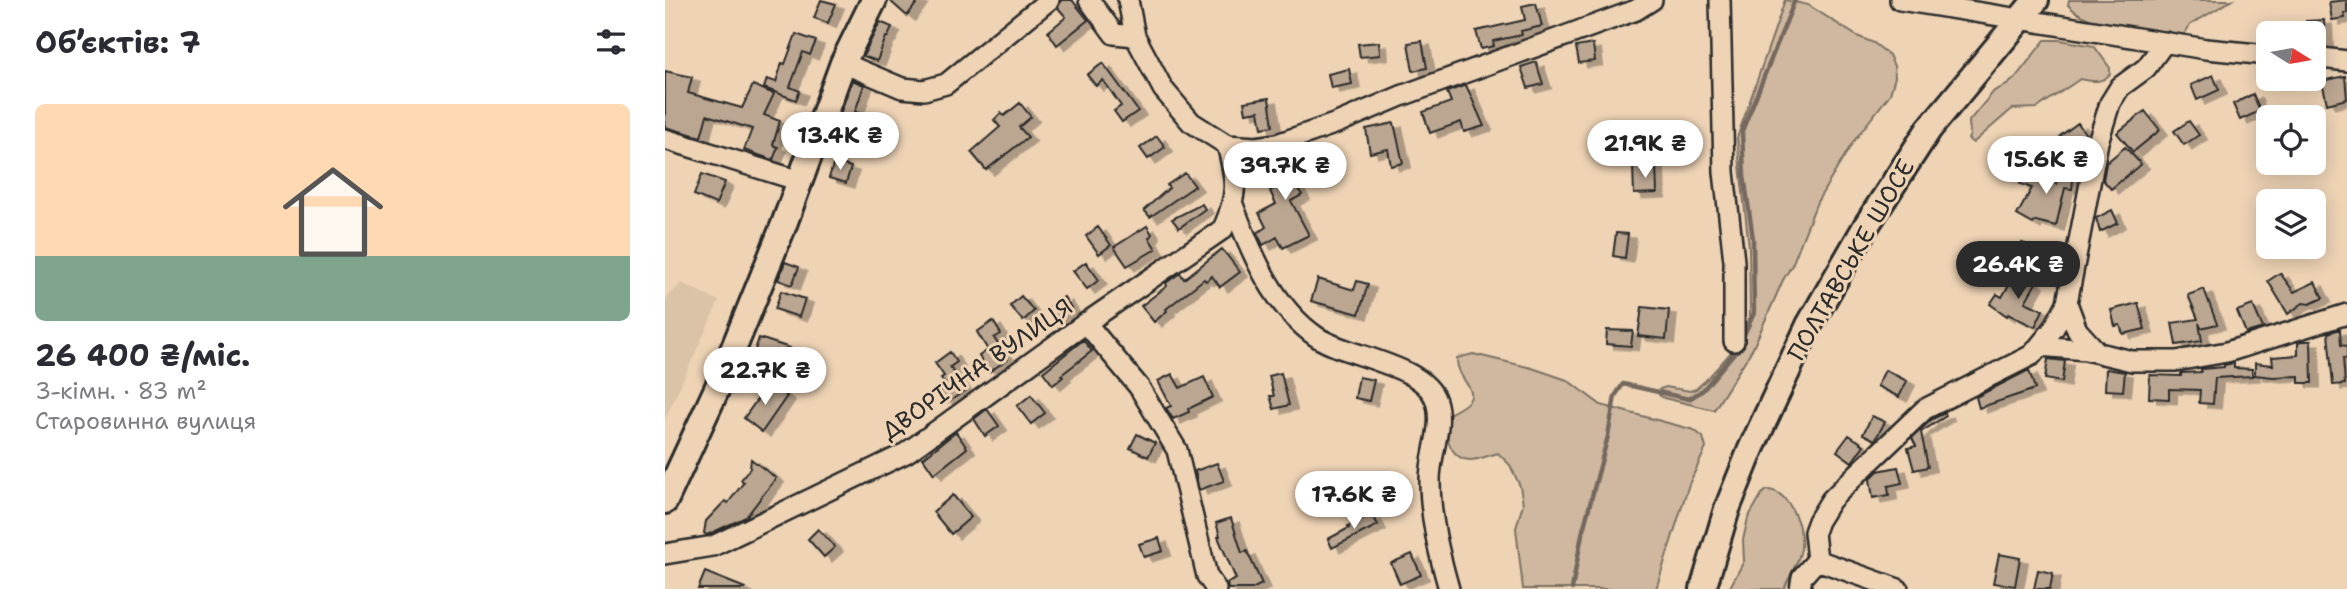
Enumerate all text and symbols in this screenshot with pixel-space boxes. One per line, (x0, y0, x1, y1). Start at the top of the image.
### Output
north arrow (2256, 21, 2326, 91)
map controls (2256, 21, 2326, 259)
text: Об’єктів: 7 (35, 22, 201, 63)
icon: filters (592, 23, 630, 61)
button: locate (2256, 105, 2326, 175)
pin: 13.4K ₴ (775, 113, 905, 172)
text: 13.4K ₴ (797, 120, 883, 150)
pin: 21.9K ₴ (1580, 120, 1710, 180)
text: 21.9K ₴ (1603, 128, 1687, 158)
pin: 15.6K ₴ (1981, 136, 2111, 196)
pin: 39.7K ₴ (1220, 142, 1350, 202)
text: 15.6K ₴ (2003, 144, 2089, 174)
icon: home (270, 149, 396, 275)
text: 39.7K ₴ (1240, 150, 1330, 180)
street label: ПОЛТАВСЬКЕ ШОСЕ (1780, 153, 1922, 367)
button: layers (2256, 189, 2326, 259)
pin: 26.4K ₴ (1953, 242, 2083, 301)
text: 26.4K ₴ (1972, 249, 2064, 279)
street label: ДВОРІЧНА ВУЛИЦЯ (875, 291, 1079, 447)
text: 26 400 ₴/міс. (35, 335, 250, 376)
pin: 22.7K ₴ (700, 348, 830, 407)
text: 22.7K ₴ (719, 355, 811, 385)
text: 3-кімн. · 83 m² (35, 376, 207, 406)
text: Старовинна вулиця (35, 406, 256, 436)
pin: 17.6K ₴ (1289, 472, 1419, 531)
text: 17.6K ₴ (1311, 479, 1397, 509)

